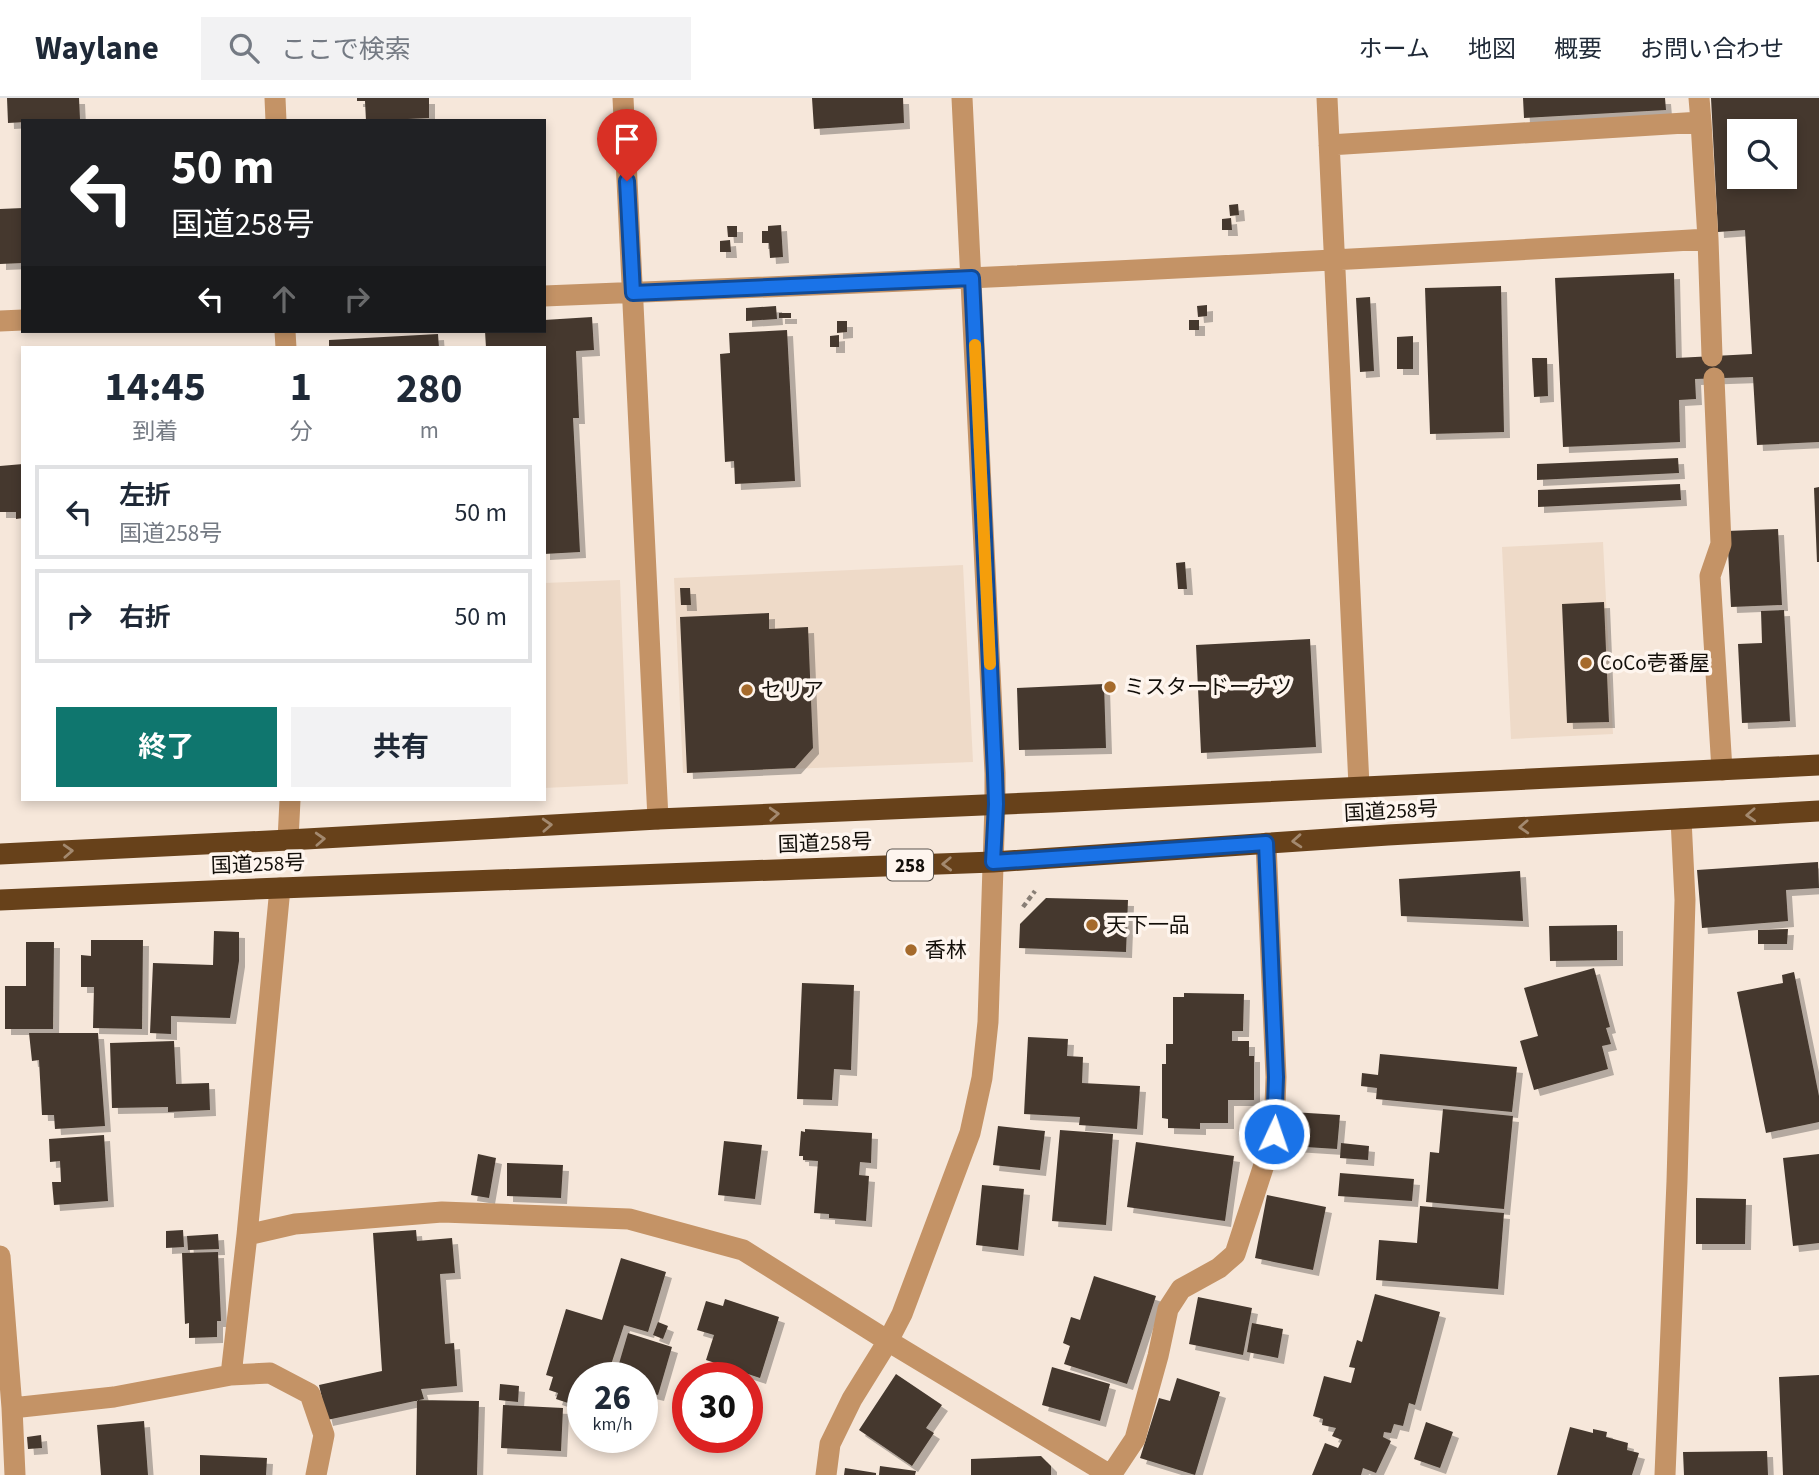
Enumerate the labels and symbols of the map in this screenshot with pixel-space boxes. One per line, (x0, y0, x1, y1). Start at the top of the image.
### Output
pin (597, 109, 657, 181)
place label: CoCo壱番屋 (1600, 648, 1710, 678)
marker: CoCo壱番屋 (1578, 655, 1594, 671)
place label: ミスタードーナツ (1124, 672, 1292, 702)
place label: セリア (761, 675, 824, 705)
marker: ミスタードーナツ (1102, 679, 1118, 695)
marker: セリア (739, 682, 755, 698)
street label: 国道258号 (1343, 794, 1439, 828)
one-way arrow (769, 806, 780, 821)
one-way arrow (1745, 807, 1756, 822)
one-way arrow (542, 818, 553, 833)
one-way arrow (1518, 820, 1529, 835)
street label: 国道258号 (777, 826, 873, 860)
one-way arrow (315, 831, 326, 846)
one-way arrow (1291, 833, 1302, 848)
one-way arrow (63, 844, 74, 859)
street label: 国道258号 (210, 847, 306, 881)
road number: 258 (887, 850, 933, 880)
one-way arrow (942, 856, 953, 871)
place label: 天下一品 (1106, 910, 1190, 940)
marker: 天下一品 (1084, 917, 1100, 933)
place label: 香林 (925, 935, 967, 965)
marker: 香林 (903, 942, 919, 958)
position arrow (1237, 1097, 1311, 1171)
speed limit sign: 30 (672, 1362, 763, 1453)

